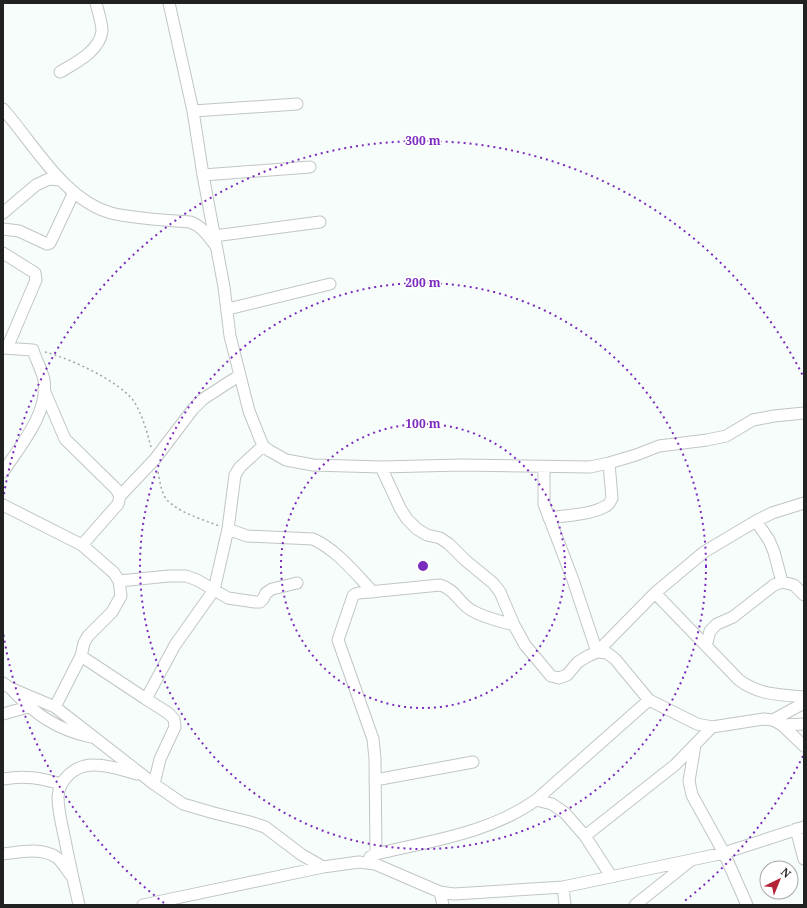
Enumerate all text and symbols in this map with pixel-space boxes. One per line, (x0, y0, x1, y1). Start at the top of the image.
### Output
text: 300 m (405, 132, 441, 149)
text: 200 m (405, 274, 441, 291)
text: 100 m (405, 415, 441, 432)
centre of rings (416, 559, 430, 573)
north arrow (759, 860, 799, 900)
text: N (778, 864, 795, 881)

